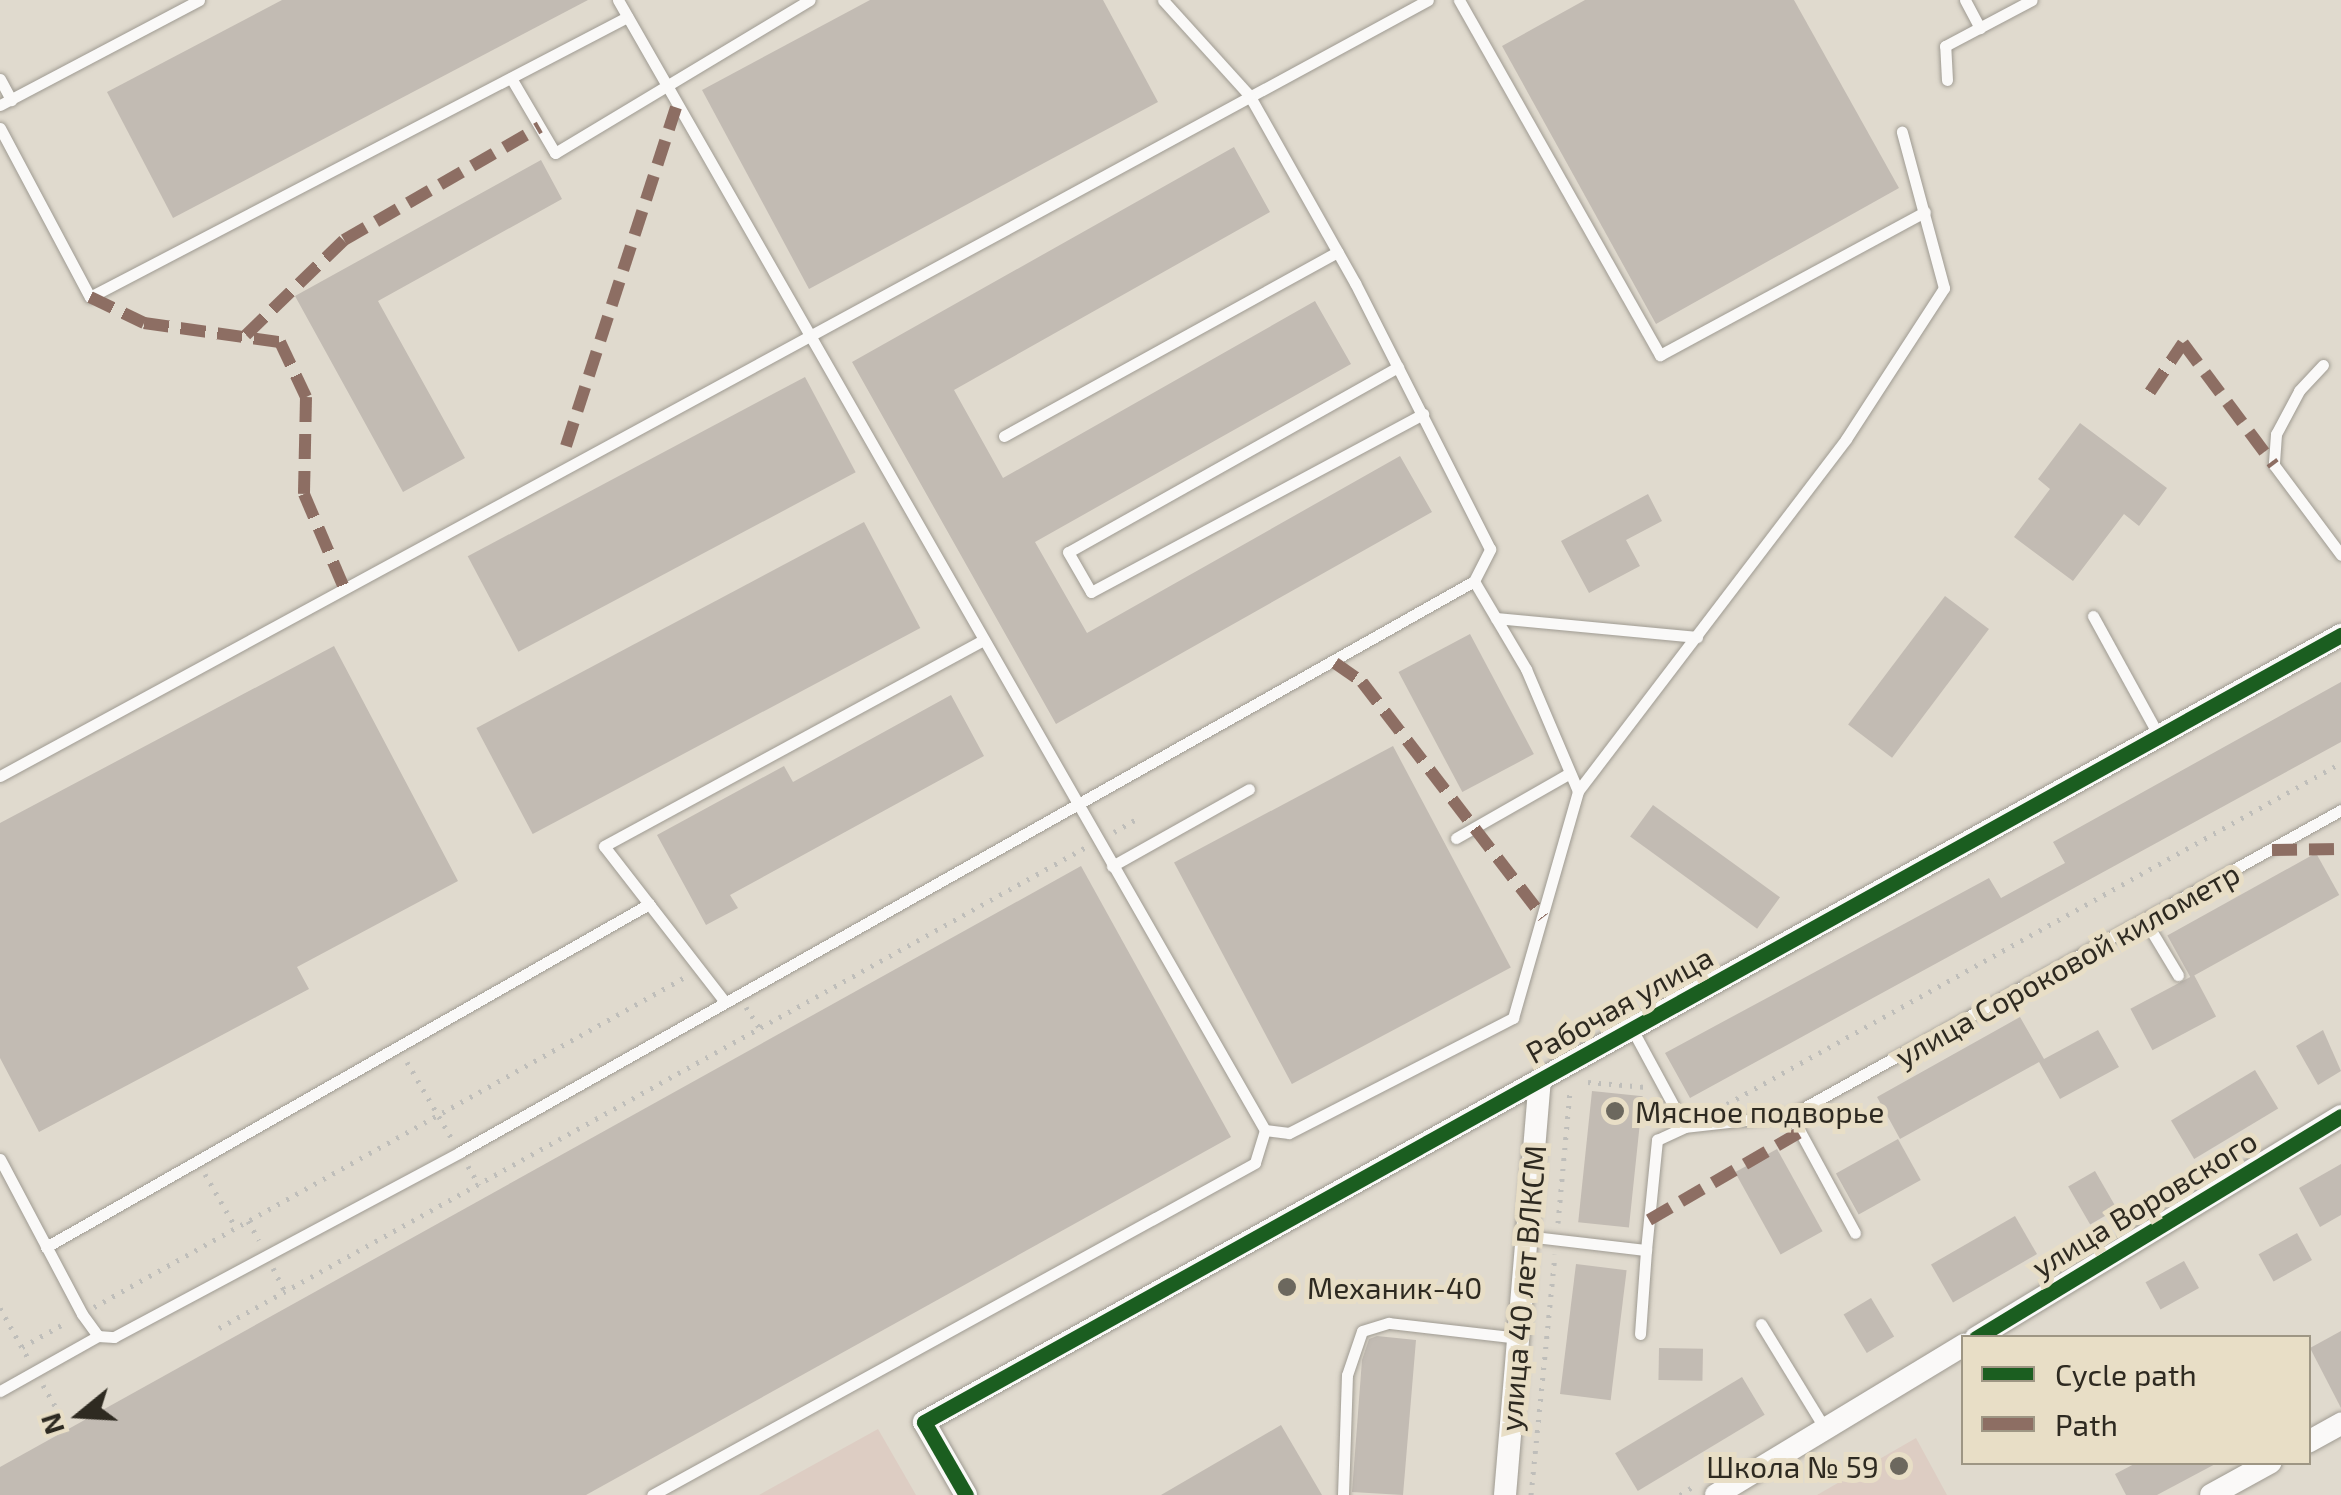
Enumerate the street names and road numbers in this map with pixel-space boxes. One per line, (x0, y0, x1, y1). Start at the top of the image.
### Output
street label: улица Сороковой километр (1889, 854, 2245, 1074)
street label: Рабочая улица (1519, 938, 1719, 1070)
street label: улица Воровского (2025, 1122, 2263, 1284)
street label: улица 40 лет ВЛКСМ (1492, 1144, 1552, 1432)

